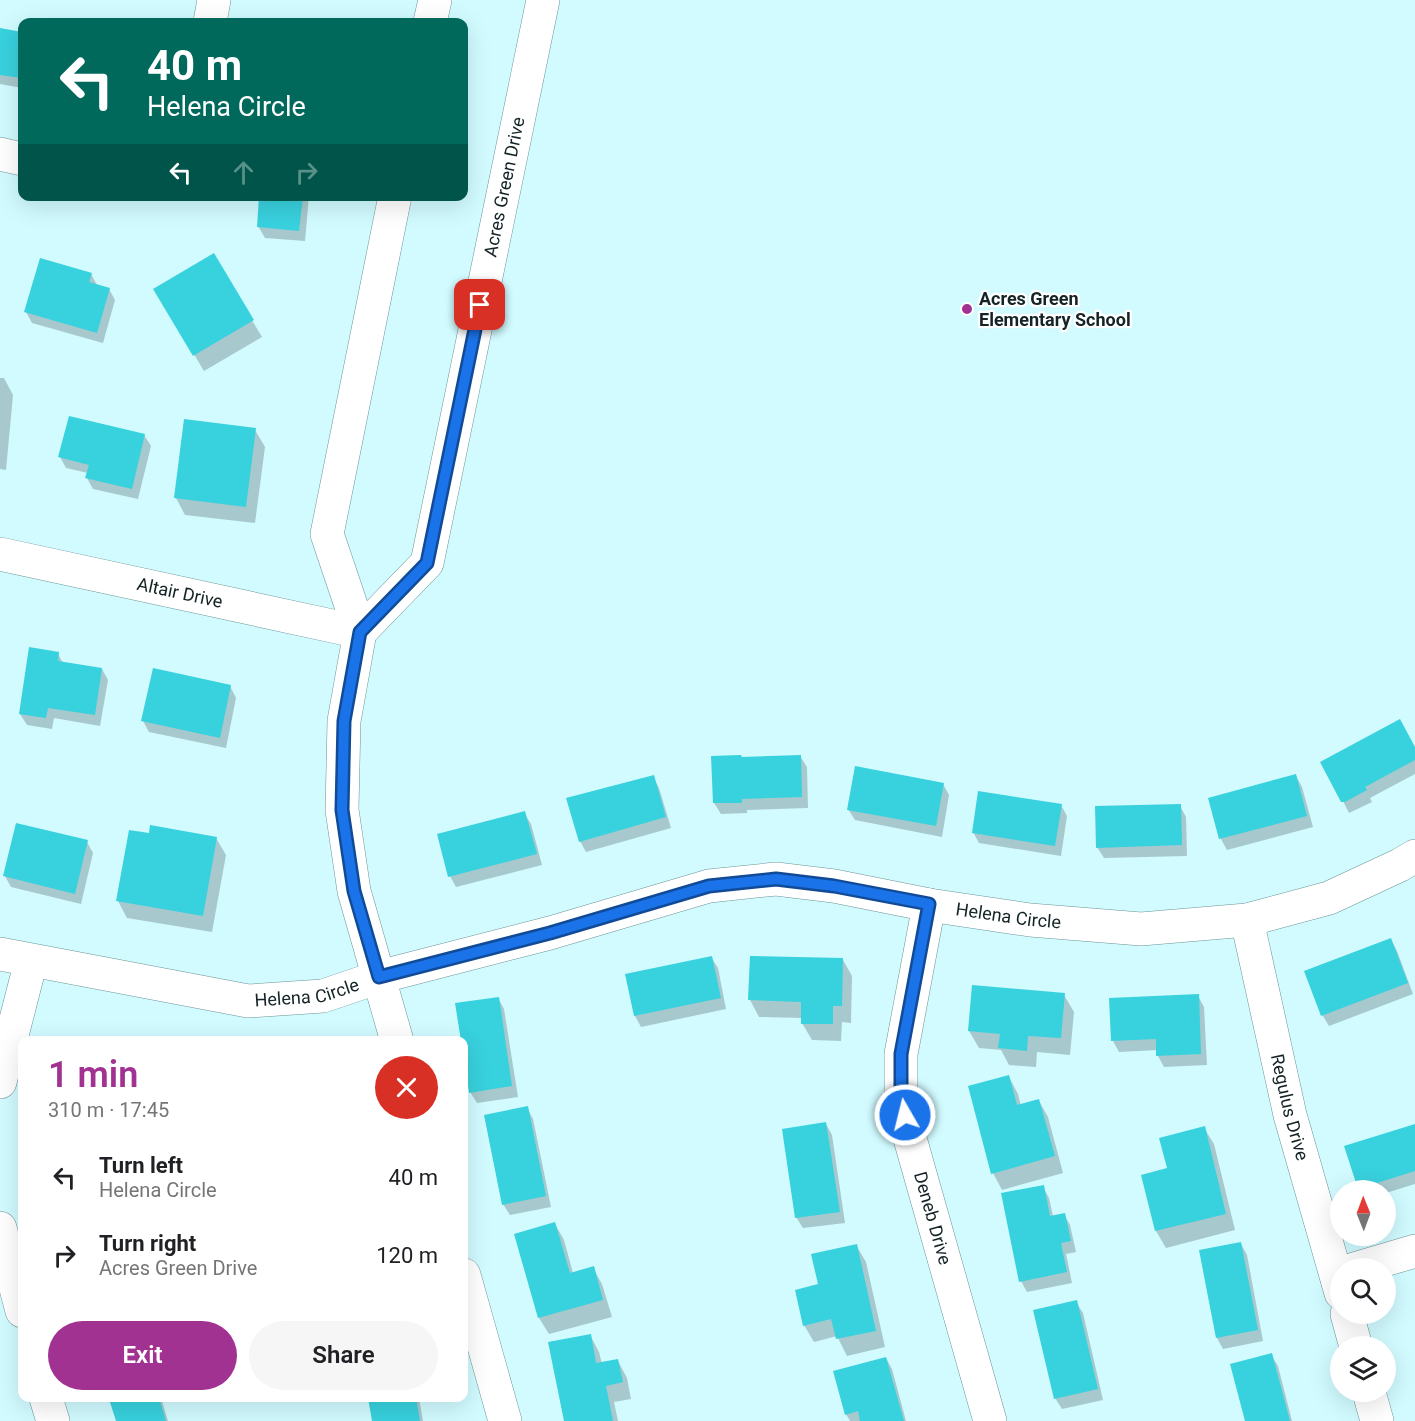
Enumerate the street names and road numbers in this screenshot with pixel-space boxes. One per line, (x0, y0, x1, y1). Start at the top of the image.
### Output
street label: Acres Green Drive (479, 115, 529, 259)
street label: Altair Drive (135, 573, 225, 612)
street label: Helena Circle (955, 898, 1062, 932)
street label: Helena Circle (254, 974, 362, 1011)
street label: Regulus Drive (1267, 1052, 1314, 1163)
street label: Deneb Drive (910, 1169, 956, 1267)

